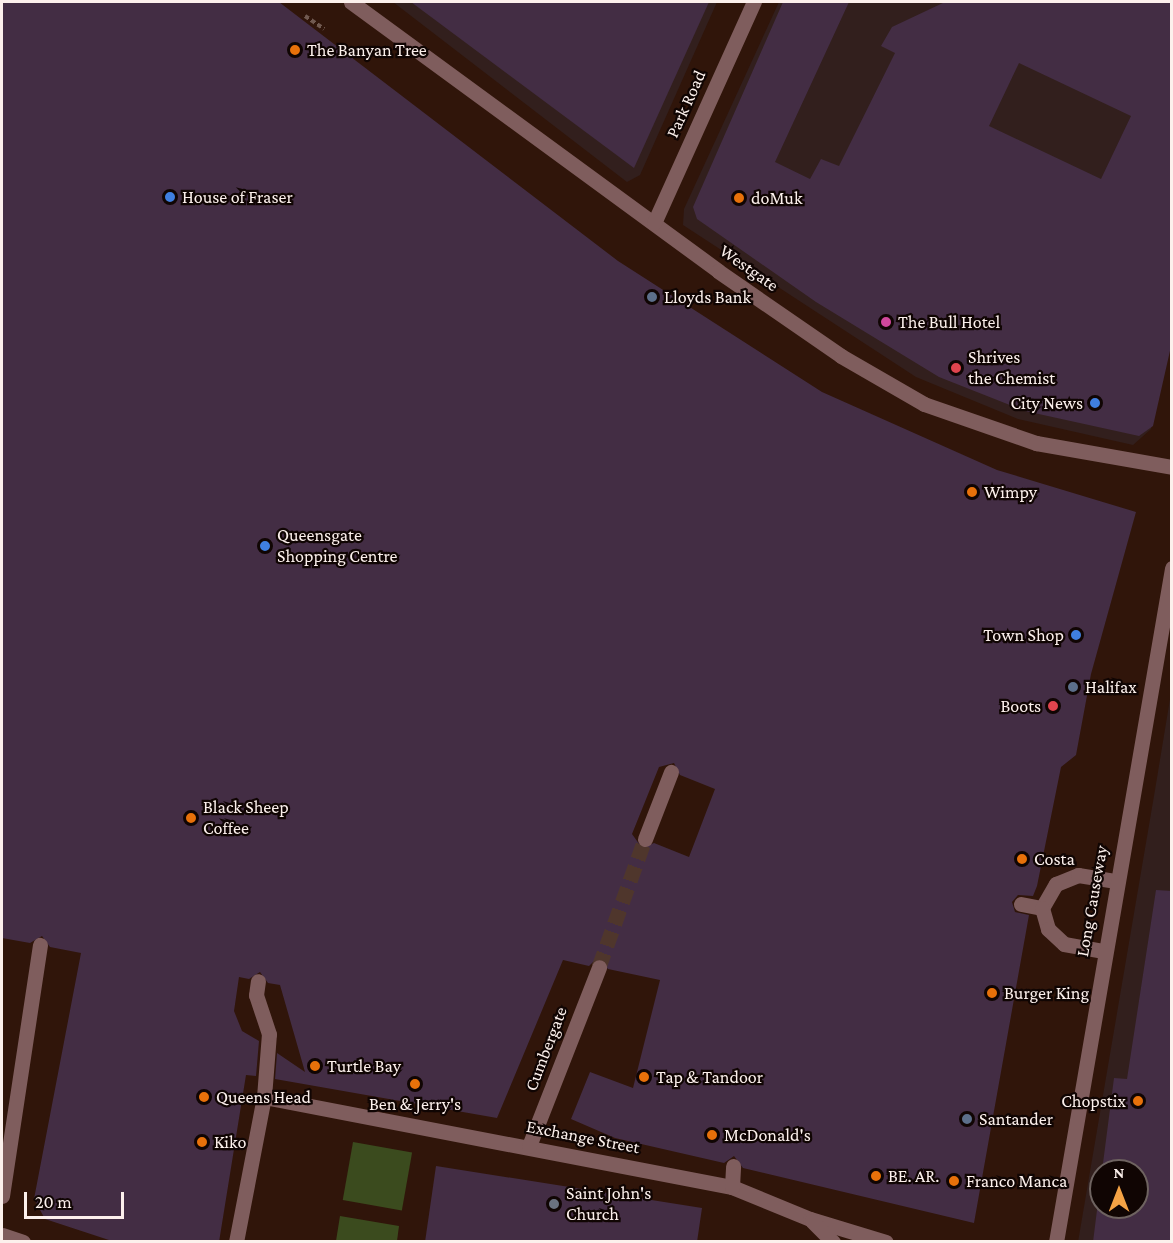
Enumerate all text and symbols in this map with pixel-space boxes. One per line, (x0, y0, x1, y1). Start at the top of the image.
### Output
place label: The Banyan Tree (307, 39, 427, 61)
marker: The Banyan Tree (288, 43, 302, 57)
street label: Park Road (662, 67, 710, 141)
place label: House of Fraser (182, 186, 293, 208)
place label: doMuk (751, 187, 802, 209)
marker: House of Fraser (163, 190, 177, 204)
marker: doMuk (732, 191, 746, 205)
street label: Westgate (715, 240, 783, 296)
place label: Lloyds Bank (664, 286, 751, 308)
marker: Lloyds Bank (645, 290, 659, 304)
place label: The Bull Hotel (898, 311, 1000, 333)
marker: The Bull Hotel (879, 315, 893, 329)
place label: Shrives the Chemist (968, 347, 1055, 389)
marker: Shrives the Chemist (949, 361, 963, 375)
place label: City News (1010, 392, 1083, 414)
marker: City News (1088, 396, 1102, 410)
place label: Wimpy (984, 481, 1037, 503)
marker: Wimpy (965, 485, 979, 499)
place label: Queensgate Shopping Centre (277, 525, 397, 568)
marker: Queensgate Shopping Centre (258, 539, 272, 553)
place label: Town Shop (983, 624, 1064, 646)
marker: Town Shop (1069, 628, 1083, 642)
place label: Halifax (1085, 676, 1137, 698)
marker: Halifax (1066, 680, 1080, 694)
place label: Boots (1000, 695, 1041, 717)
marker: Boots (1046, 699, 1060, 713)
place label: Black Sheep Coffee (203, 797, 289, 840)
marker: Black Sheep Coffee (184, 811, 198, 825)
street label: Long Causeway (1072, 844, 1112, 958)
place label: Costa (1034, 848, 1075, 870)
marker: Costa (1015, 852, 1029, 866)
place label: Burger King (1004, 982, 1089, 1004)
marker: Burger King (985, 986, 999, 1000)
street label: Cumbergate (520, 1004, 572, 1094)
place label: Turtle Bay (327, 1055, 401, 1077)
marker: Turtle Bay (308, 1059, 322, 1073)
place label: Tap & Tandoor (656, 1066, 763, 1088)
marker: Tap & Tandoor (637, 1070, 651, 1084)
marker: Ben & Jerry's (408, 1077, 422, 1091)
place label: Queens Head (216, 1086, 311, 1108)
marker: Queens Head (197, 1090, 211, 1104)
place label: Chopstix (1061, 1090, 1126, 1112)
place label: Ben & Jerry's (369, 1093, 461, 1115)
marker: Chopstix (1131, 1094, 1145, 1108)
place label: Santander (979, 1108, 1053, 1130)
marker: Santander (960, 1112, 974, 1126)
street label: Exchange Street (525, 1115, 641, 1159)
place label: McDonald's (724, 1124, 811, 1146)
marker: McDonald's (705, 1128, 719, 1142)
place label: Kiko (214, 1131, 246, 1153)
marker: Kiko (195, 1135, 209, 1149)
north arrow (1089, 1159, 1149, 1219)
text: N (1114, 1164, 1124, 1181)
place label: BE. AR. (888, 1165, 939, 1187)
marker: BE. AR. (869, 1169, 883, 1183)
place label: Franco Manca (966, 1170, 1067, 1192)
marker: Franco Manca (947, 1174, 961, 1188)
scale bar (27, 1180, 128, 1218)
place label: Saint John's Church (566, 1183, 651, 1226)
text: 20 m (35, 1192, 72, 1212)
marker: Saint John's Church (547, 1197, 561, 1211)

